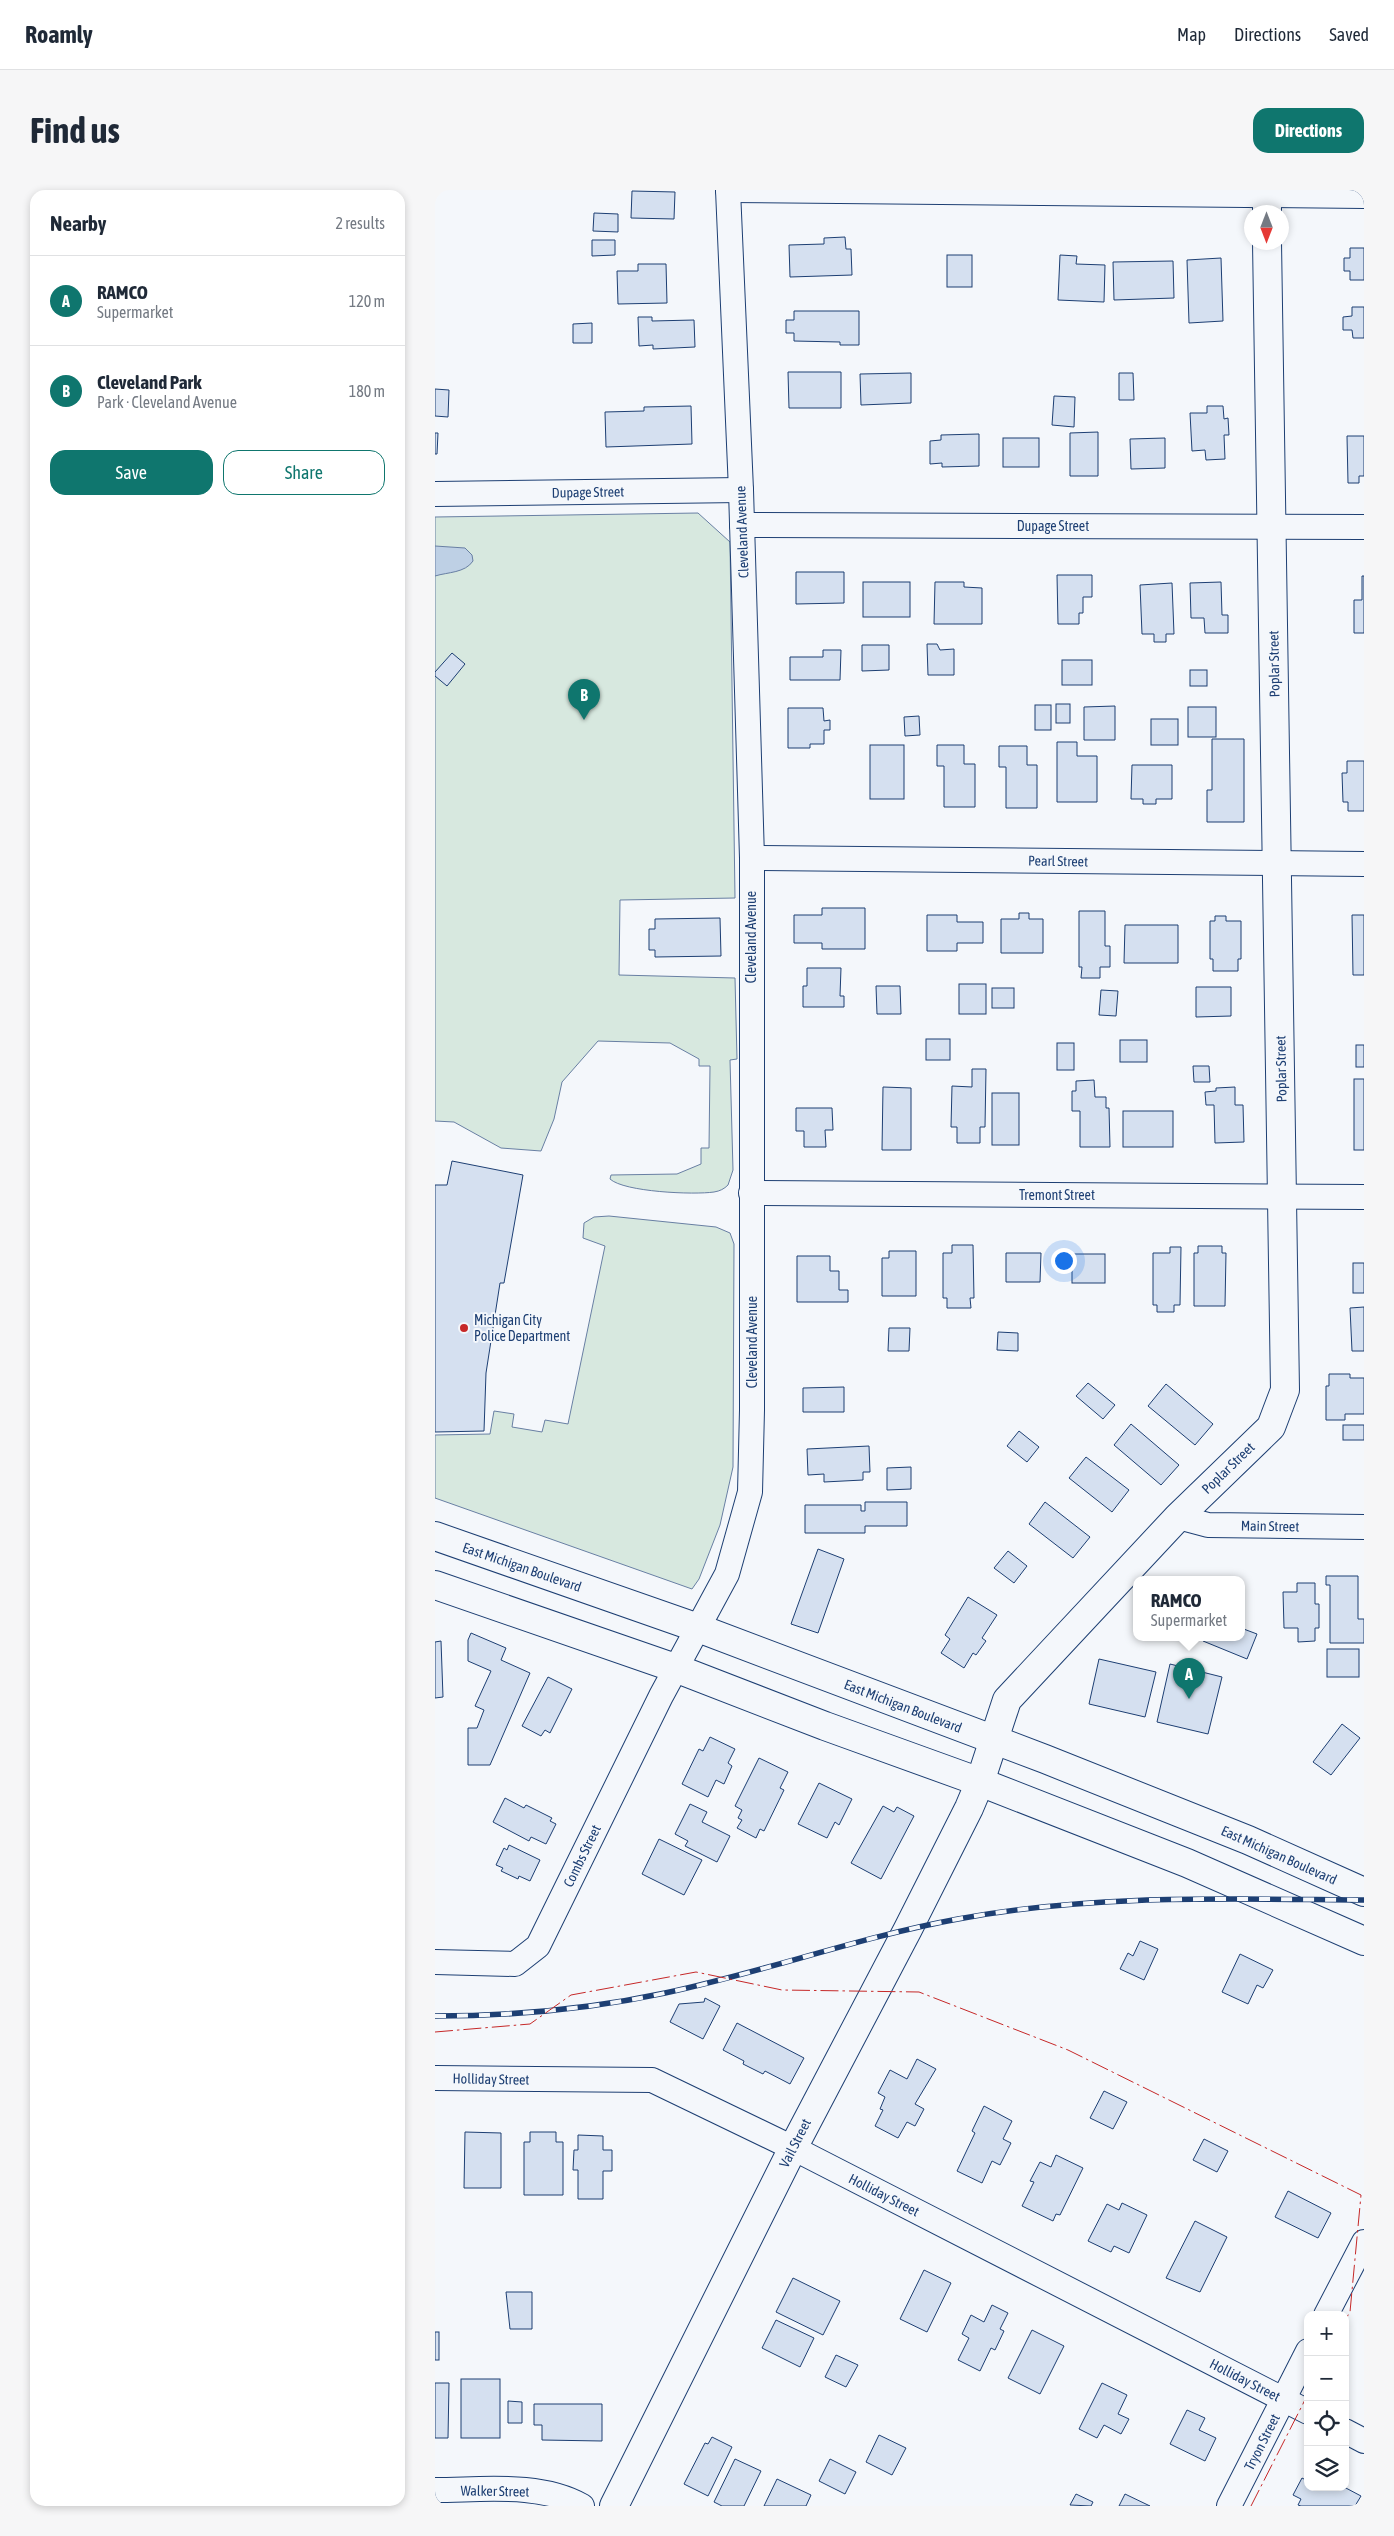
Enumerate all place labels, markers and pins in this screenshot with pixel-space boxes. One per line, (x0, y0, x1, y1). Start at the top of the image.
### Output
pin: B (568, 679, 600, 720)
place label: Michigan City Police Department (474, 1312, 570, 1344)
marker: Michigan City Police Department (458, 1322, 470, 1334)
pin: A (1173, 1658, 1205, 1699)

